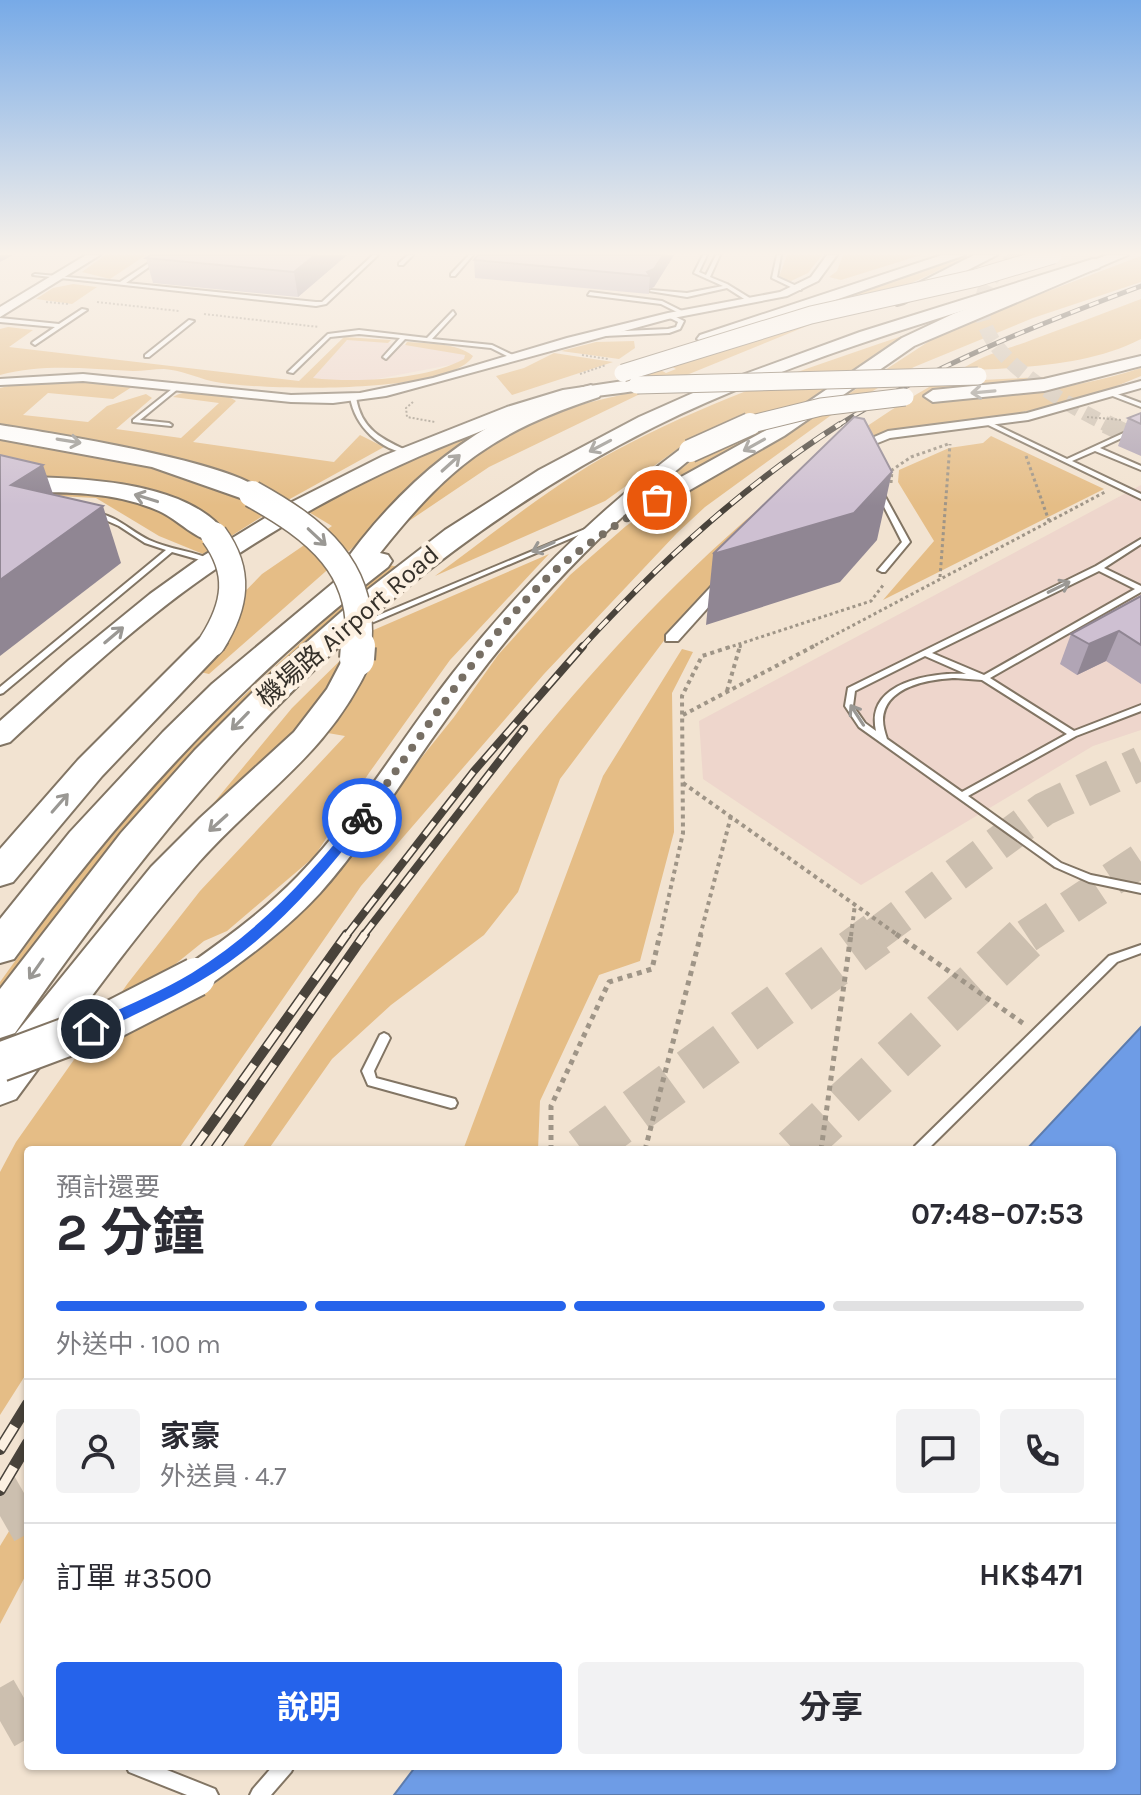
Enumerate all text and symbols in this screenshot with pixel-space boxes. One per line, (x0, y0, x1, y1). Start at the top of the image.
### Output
one-way arrow (970, 385, 996, 400)
one-way arrow (56, 435, 81, 450)
one-way arrow (589, 438, 613, 454)
one-way arrow (743, 438, 767, 453)
one-way arrow (440, 454, 461, 473)
pin (623, 466, 691, 534)
icon: bag (635, 478, 679, 522)
one-way arrow (134, 490, 159, 504)
one-way arrow (306, 528, 326, 546)
street label: 機場路 Airport Road (251, 539, 445, 713)
one-way arrow (531, 541, 556, 556)
one-way arrow (1047, 579, 1071, 594)
one-way arrow (103, 626, 123, 644)
one-way arrow (848, 705, 865, 727)
one-way arrow (230, 711, 249, 731)
courier (322, 778, 402, 858)
one-way arrow (51, 793, 69, 813)
icon: bike (340, 796, 384, 840)
one-way arrow (208, 814, 228, 832)
one-way arrow (28, 958, 44, 980)
pin (57, 995, 125, 1063)
icon: home (69, 1007, 113, 1051)
text: 預計還要 (56, 1172, 160, 1203)
text: 07:48–07:53 (911, 1196, 1084, 1232)
text: 2 分鐘 (56, 1202, 205, 1263)
text: 外送中 · 100 m (56, 1329, 221, 1360)
button: person (56, 1409, 140, 1493)
button: chat (896, 1409, 980, 1493)
button: phone (1000, 1409, 1084, 1493)
text: 家豪 (160, 1418, 220, 1454)
text: 外送員 · 4.7 (160, 1461, 286, 1492)
text: HK$471 (979, 1557, 1084, 1593)
text: 訂單 #3500 (56, 1560, 212, 1596)
button: 說明 (56, 1662, 562, 1754)
button: 分享 (578, 1662, 1084, 1754)

